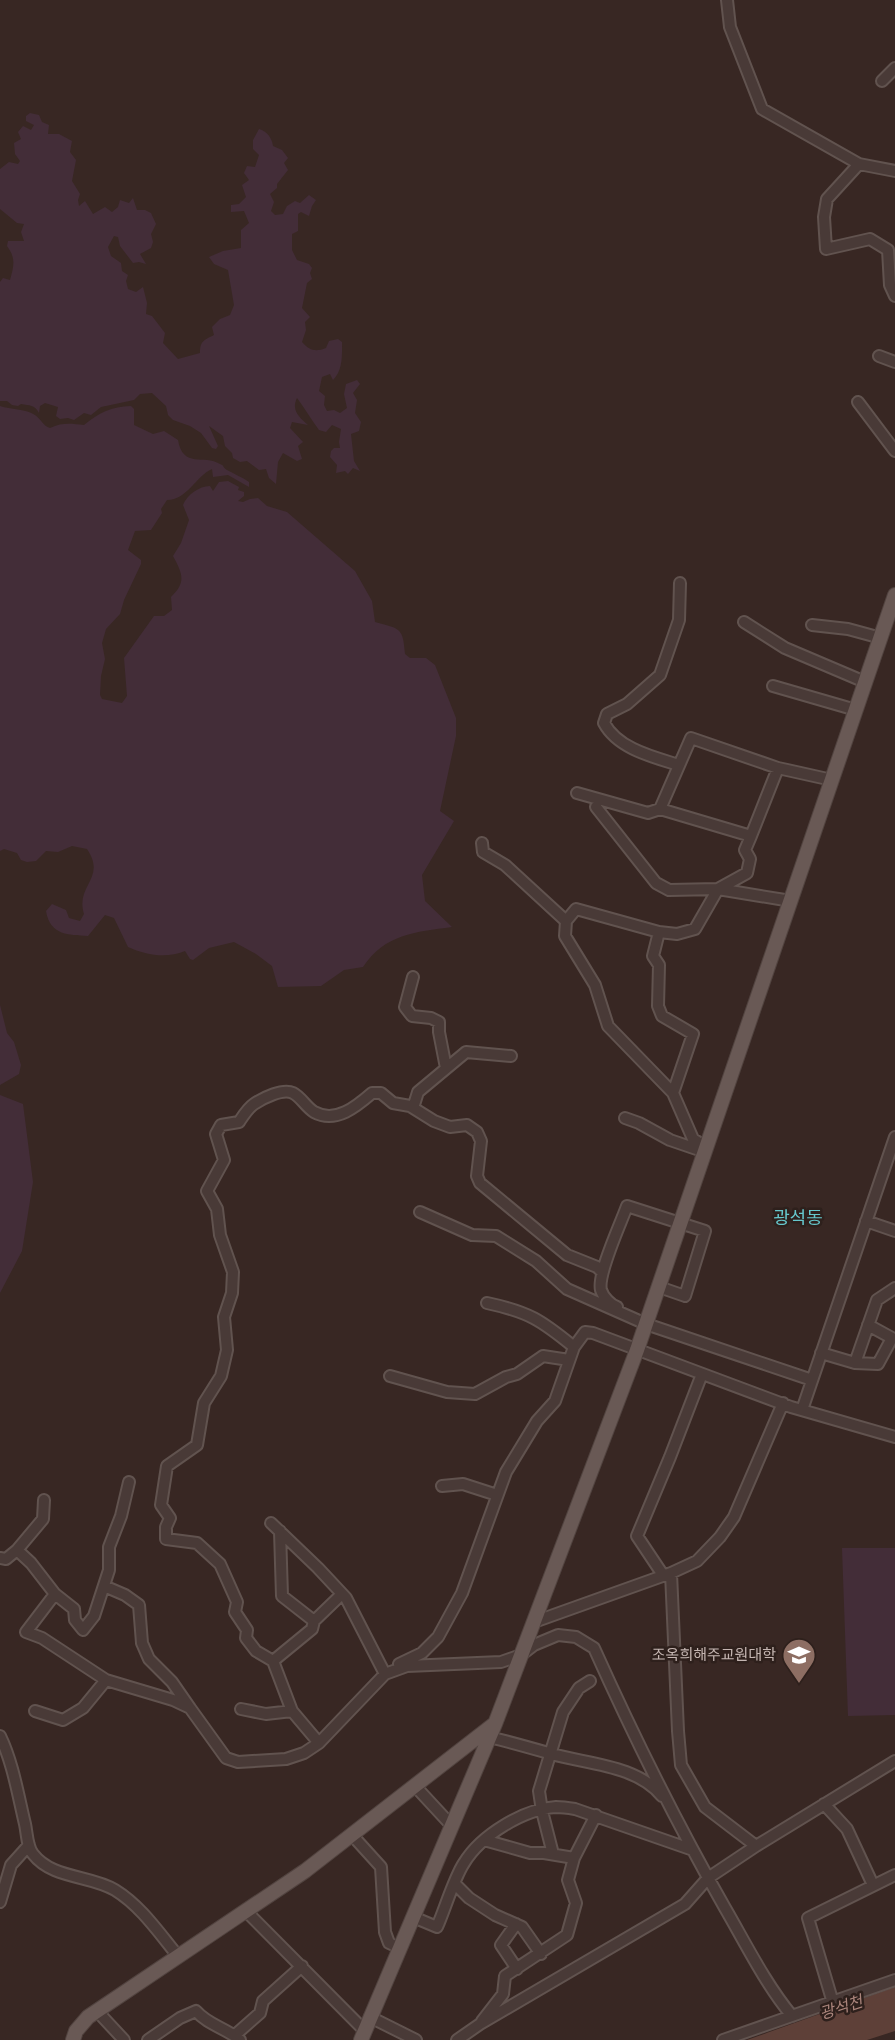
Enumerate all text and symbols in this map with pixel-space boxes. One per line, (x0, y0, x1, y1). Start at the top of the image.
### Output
district label: 광석동 (773, 1207, 823, 1228)
school or university icon: 조옥희해주교원대학 (781, 1637, 817, 1684)
place label: 조옥희해주교원대학 (652, 1646, 776, 1664)
water label: 광석천 (817, 1991, 867, 2023)

